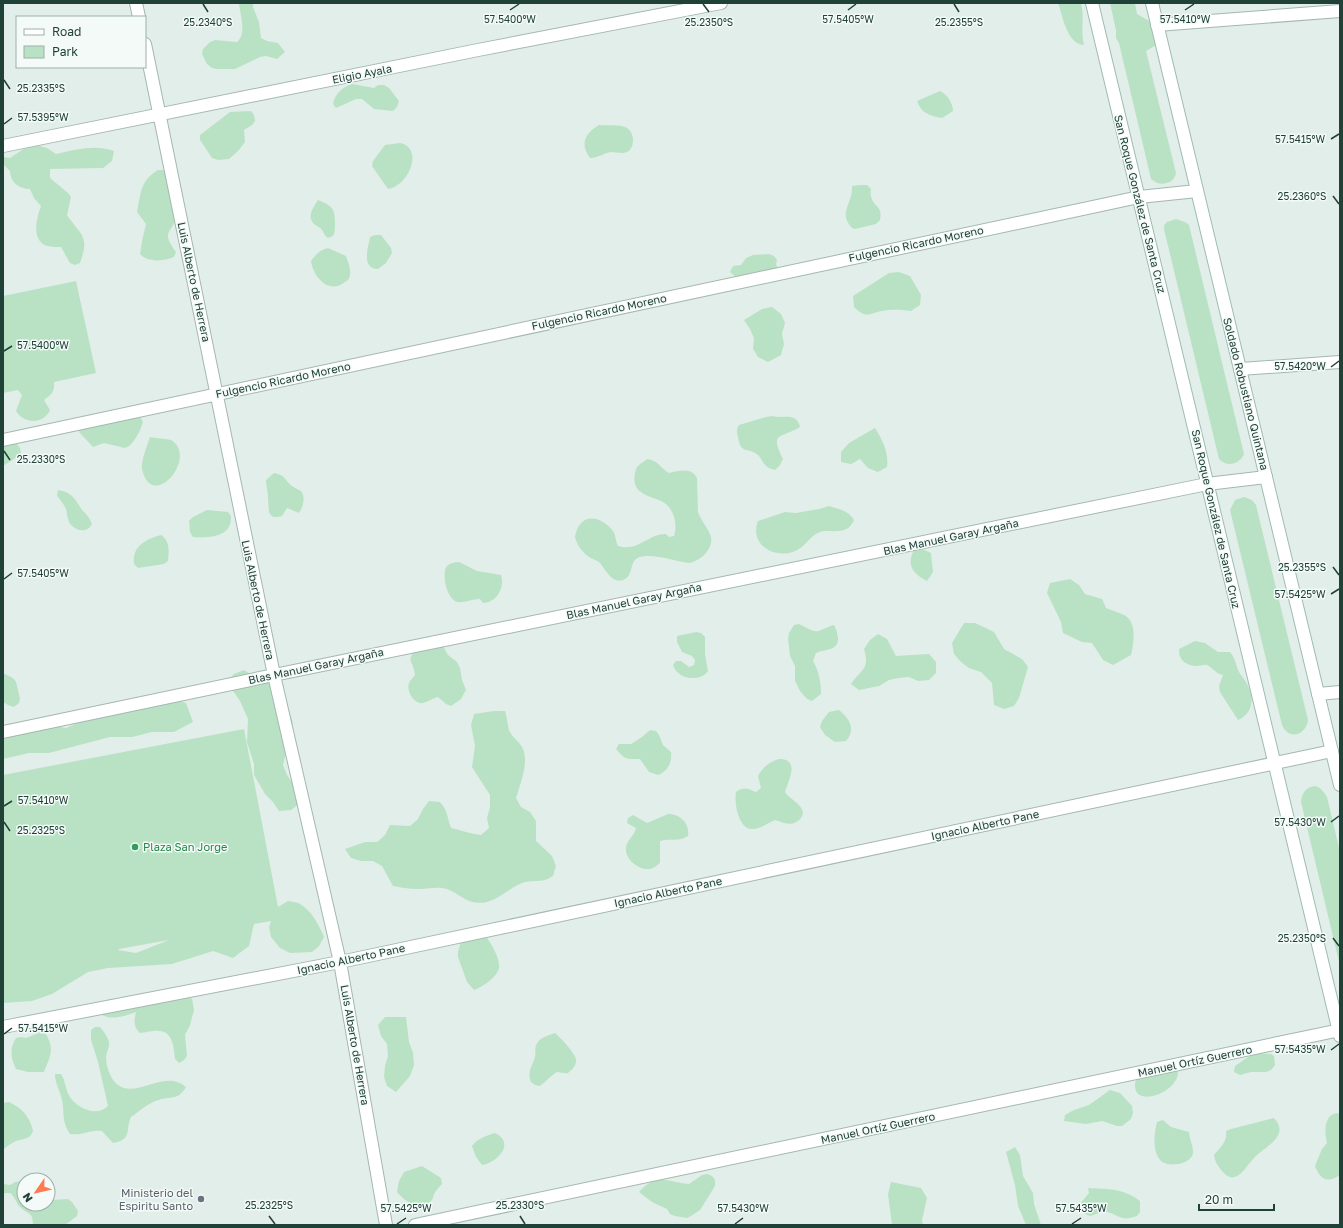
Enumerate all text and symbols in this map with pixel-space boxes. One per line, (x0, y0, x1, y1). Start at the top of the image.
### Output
text: 57.5400°W (484, 13, 536, 25)
text: 57.5405°W (822, 13, 874, 25)
text: 57.5410°W (1160, 13, 1211, 25)
legend (16, 16, 146, 68)
text: 25.2340°S (184, 16, 232, 28)
text: 25.2350°S (685, 16, 733, 28)
text: 25.2355°S (935, 16, 983, 28)
text: Road (52, 24, 81, 39)
text: Park (52, 44, 78, 59)
street label: Eligio Ayala (331, 61, 393, 86)
text: 25.2335°S (17, 82, 65, 94)
text: 57.5395°W (17, 111, 69, 123)
street label: San Roque González de Santa Cruz (1112, 113, 1169, 295)
text: 57.5415°W (1275, 133, 1325, 145)
text: 25.2360°S (1278, 190, 1326, 202)
street label: Luis Alberto de Herrera (175, 221, 214, 343)
street label: Fulgencio Ricardo Moreno (847, 223, 985, 264)
street label: Fulgencio Ricardo Moreno (530, 291, 668, 332)
street label: Soldado Robustiano Quintana (1221, 316, 1272, 472)
text: 57.5400°W (17, 339, 69, 351)
street label: Fulgencio Ricardo Moreno (214, 359, 352, 400)
text: 57.5420°W (1274, 360, 1326, 372)
street label: San Roque González de Santa Cruz (1190, 428, 1244, 610)
text: 25.2330°S (17, 453, 65, 465)
street label: Blas Manuel Garay Argaña (882, 516, 1020, 557)
street label: Luis Alberto de Herrera (239, 539, 278, 661)
text: 25.2355°S (1278, 561, 1326, 573)
text: 57.5405°W (17, 567, 69, 579)
street label: Blas Manuel Garay Argaña (565, 580, 703, 621)
text: 57.5425°W (1274, 588, 1326, 600)
street label: Blas Manuel Garay Argaña (247, 645, 385, 686)
text: 57.5410°W (18, 794, 69, 806)
street label: Ignacio Alberto Pane (930, 807, 1040, 842)
text: 57.5430°W (1274, 816, 1326, 828)
text: 25.2325°S (17, 824, 65, 836)
place label: Plaza San Jorge (143, 840, 227, 853)
marker: Plaza San Jorge (130, 842, 140, 852)
street label: Ignacio Alberto Pane (613, 874, 723, 909)
text: 25.2350°S (1278, 932, 1326, 944)
street label: Ignacio Alberto Pane (296, 941, 406, 976)
street label: Luis Alberto de Herrera (338, 984, 373, 1106)
text: 57.5415°W (18, 1022, 68, 1034)
street label: Manuel Ortíz Guerrero (1137, 1042, 1254, 1079)
text: 57.5435°W (1274, 1043, 1326, 1055)
street label: Manuel Ortíz Guerrero (820, 1109, 937, 1146)
north arrow (16, 1172, 56, 1212)
place label: Ministerio del Espiritu Santo (119, 1186, 193, 1212)
scale bar (1199, 1186, 1274, 1212)
text: N (20, 1191, 35, 1205)
text: 20 m (1205, 1192, 1233, 1207)
marker: Ministerio del Espiritu Santo (196, 1194, 206, 1204)
text: 25.2325°S (245, 1199, 293, 1211)
text: 25.2330°S (496, 1199, 544, 1211)
text: 57.5425°W (380, 1202, 432, 1214)
text: 57.5430°W (717, 1202, 769, 1214)
text: 57.5435°W (1055, 1202, 1107, 1214)

